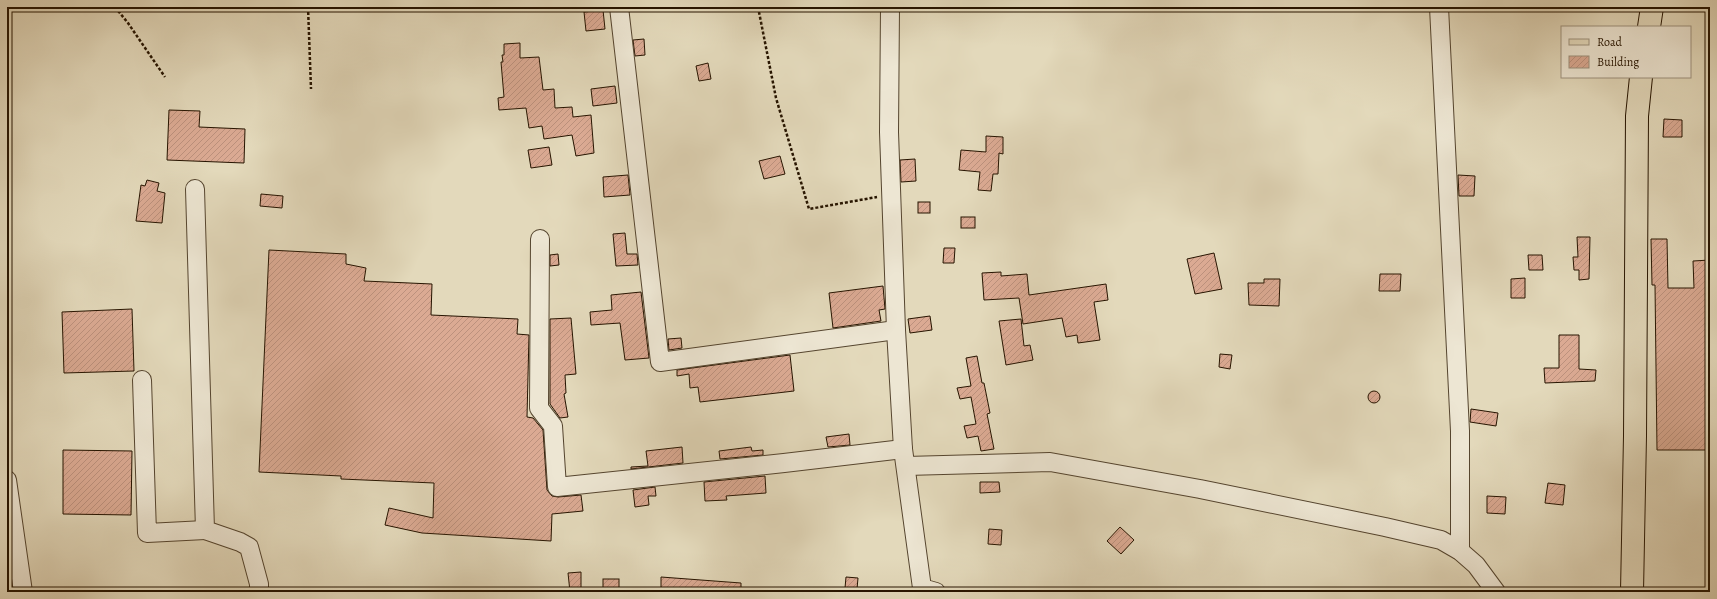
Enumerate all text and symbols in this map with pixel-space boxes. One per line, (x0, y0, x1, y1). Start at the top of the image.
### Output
legend (1561, 26, 1691, 78)
text: Road (1597, 34, 1623, 50)
text: Building (1597, 54, 1639, 70)

